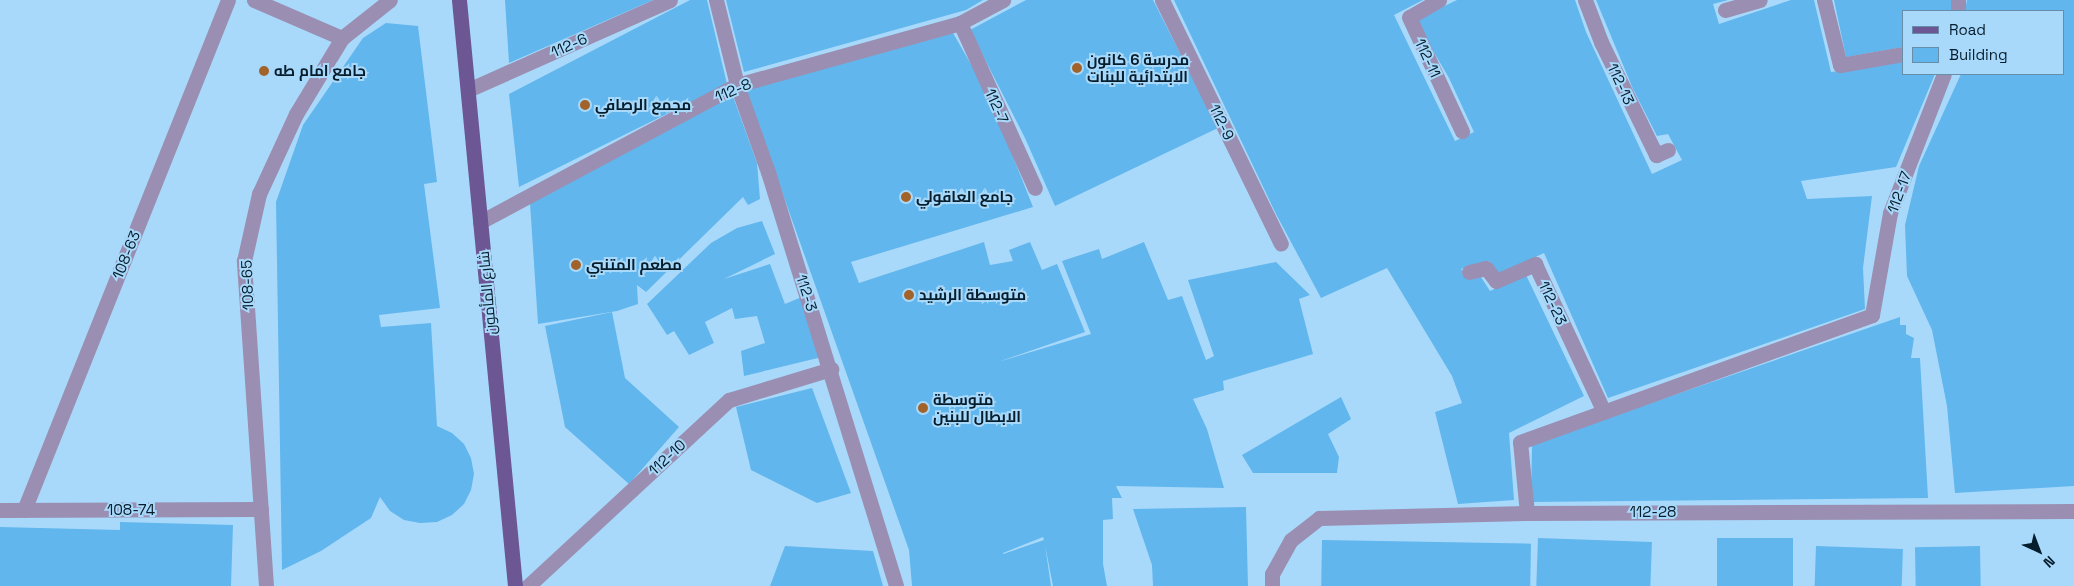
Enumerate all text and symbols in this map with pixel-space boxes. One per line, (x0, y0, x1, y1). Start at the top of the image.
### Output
legend (1902, 10, 2064, 75)
text: Road (1949, 20, 1986, 39)
street label: 112-6 (548, 29, 590, 61)
street label: 112-11 (1411, 36, 1445, 80)
text: Building (1949, 45, 2008, 64)
place label: مدرسة 6 كانون الابتدائية للبنات (1087, 50, 1189, 85)
street label: 112-13 (1604, 60, 1638, 108)
place label: جامع امام طه (274, 62, 366, 80)
marker: مدرسة 6 كانون الابتدائية للبنات (1071, 62, 1083, 74)
marker: جامع امام طه (258, 65, 270, 77)
street label: 112-8 (712, 74, 754, 106)
street label: 112-7 (981, 86, 1013, 126)
place label: مجمع الرصافي (595, 96, 691, 114)
marker: مجمع الرصافي (579, 99, 591, 111)
street label: 112-9 (1206, 101, 1238, 143)
street label: 112-17 (1883, 169, 1915, 215)
place label: جامع العاقولي (916, 188, 1013, 206)
marker: جامع العاقولي (900, 191, 912, 203)
street label: 108-63 (108, 228, 144, 282)
street label: شارع المأمون (474, 250, 500, 336)
place label: مطعم المتنبي (586, 256, 682, 274)
marker: مطعم المتنبي (570, 259, 582, 271)
street label: 108-65 (237, 260, 257, 310)
street label: 112-3 (793, 272, 821, 314)
street label: 112-23 (1535, 278, 1571, 328)
place label: متوسطة الرشيد (919, 286, 1026, 304)
marker: متوسطة الرشيد (903, 289, 915, 301)
place label: متوسطة الابطال للبنين (933, 390, 1021, 425)
marker: متوسطة الابطال للبنين (917, 402, 929, 414)
street label: 112-10 (645, 435, 689, 479)
street label: 108-74 (107, 501, 155, 519)
street label: 112-28 (1630, 503, 1676, 521)
north arrow (2014, 526, 2064, 576)
text: N (2040, 552, 2059, 572)

